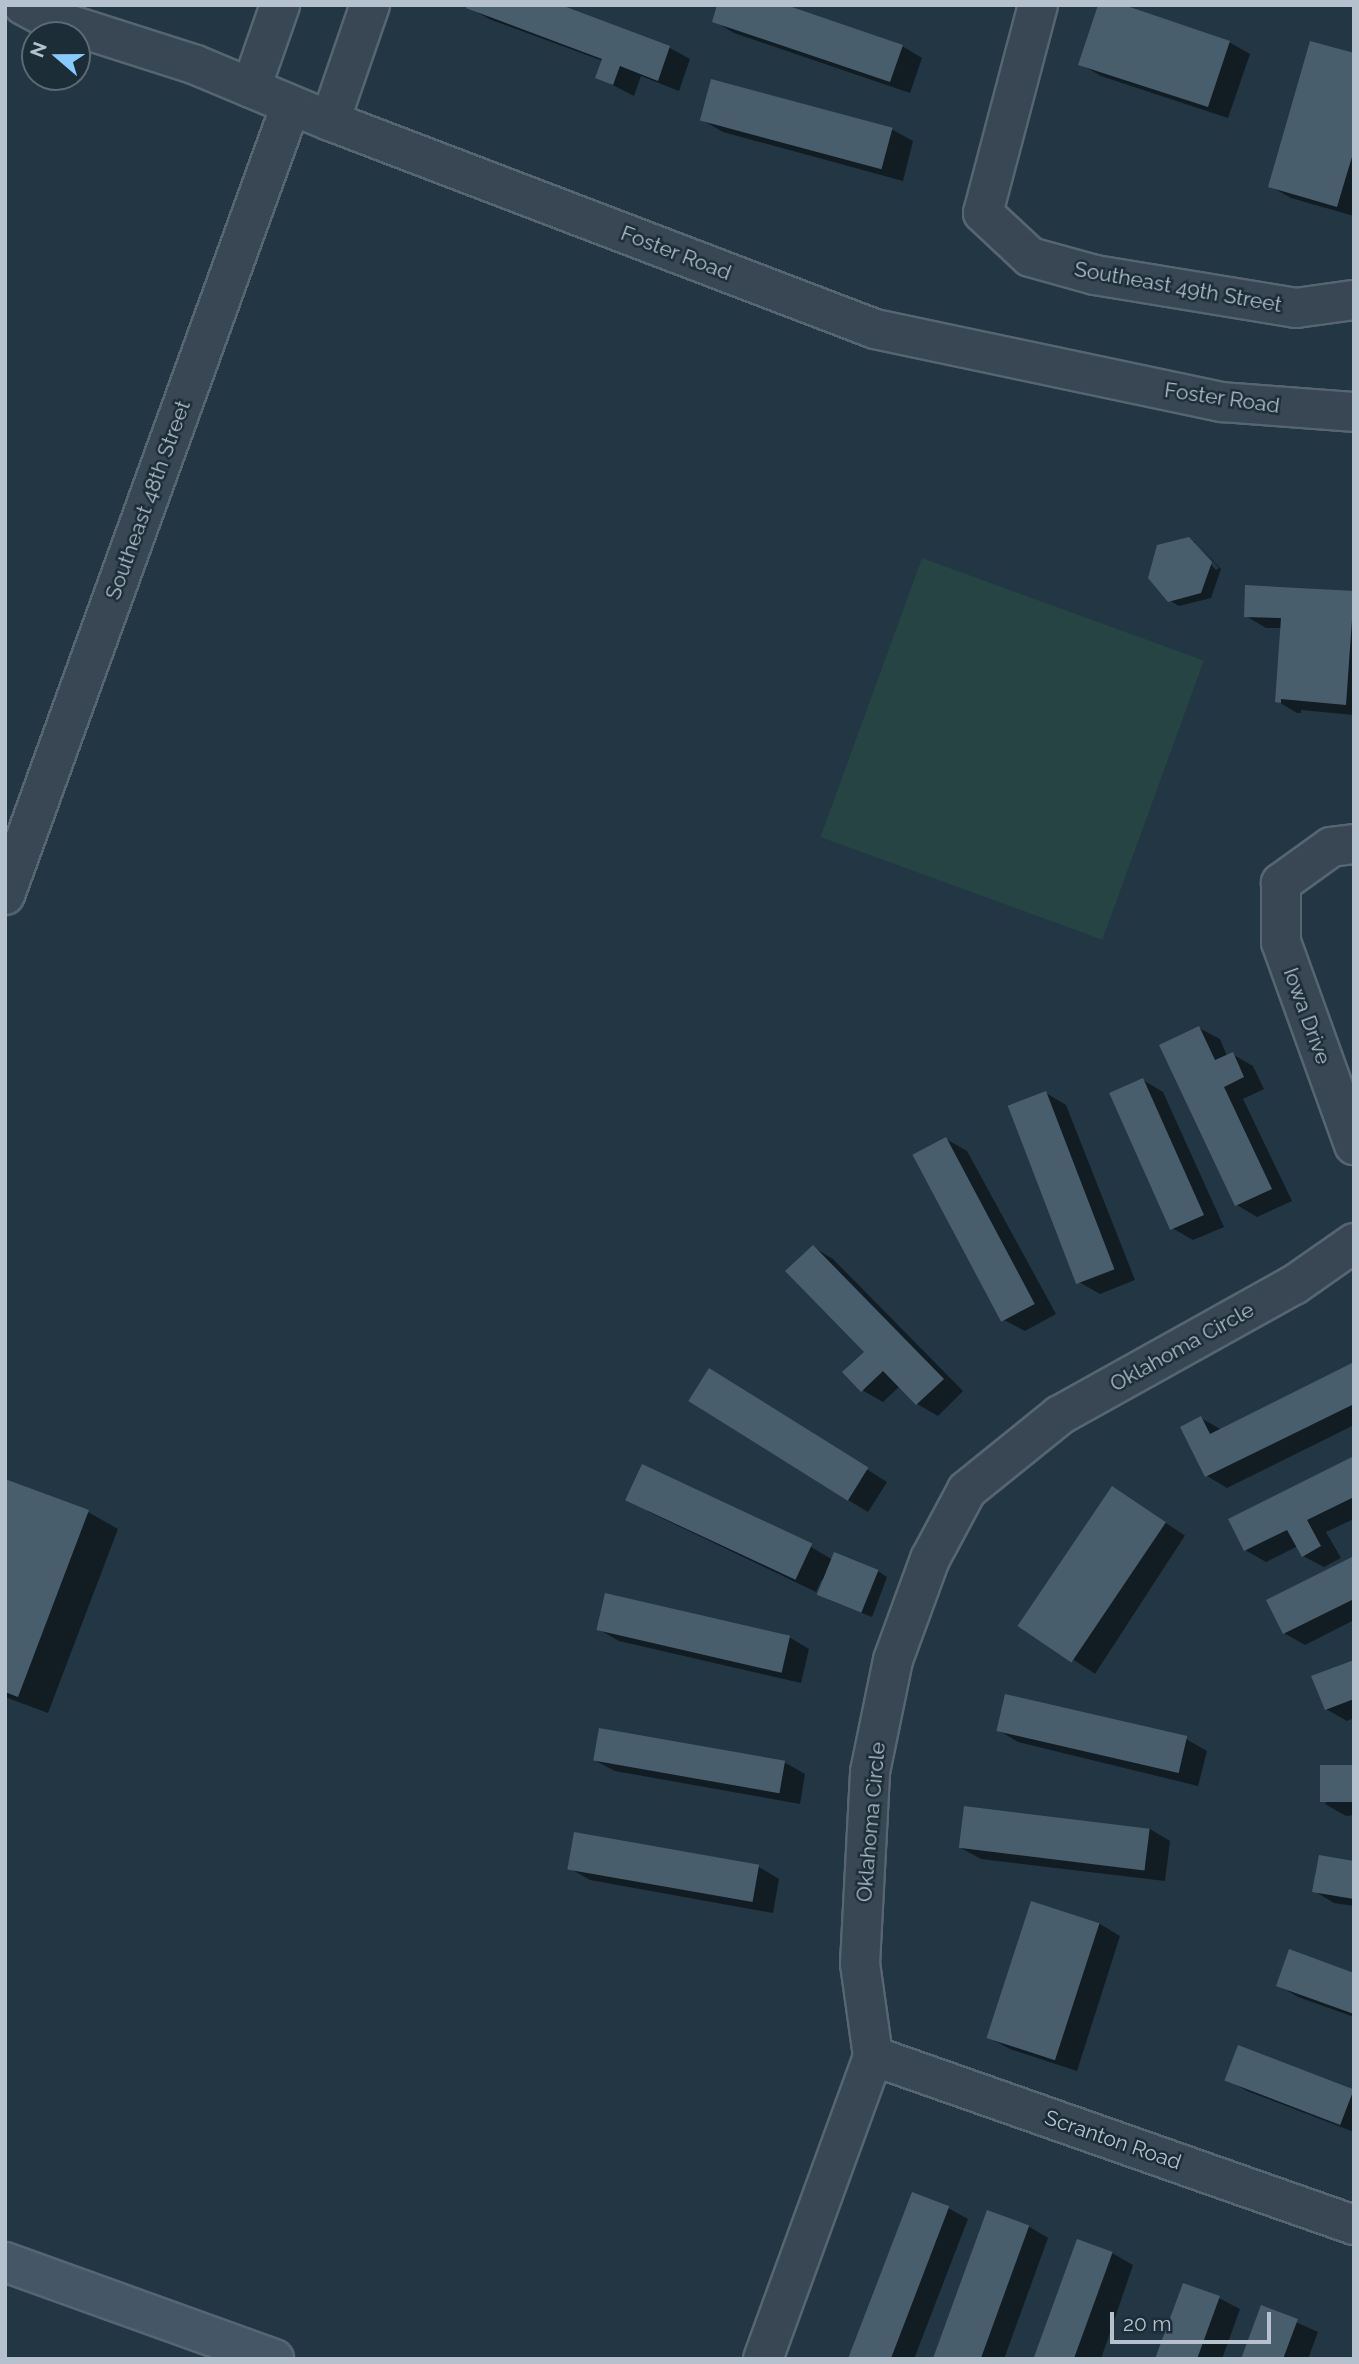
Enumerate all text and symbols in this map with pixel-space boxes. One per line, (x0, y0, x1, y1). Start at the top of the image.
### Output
north arrow (21, 21, 91, 91)
text: N (25, 39, 51, 60)
street label: Foster Road (617, 220, 735, 286)
street label: Southeast 49th Street (1072, 256, 1284, 318)
street label: Foster Road (1163, 377, 1281, 419)
street label: Southeast 48th Street (100, 397, 196, 603)
street label: Iowa Drive (1278, 964, 1336, 1068)
street label: Oklahoma Circle (1106, 1297, 1258, 1397)
street label: Oklahoma Circle (851, 1741, 891, 1903)
street label: Scranton Road (1042, 2105, 1184, 2175)
scale bar (1114, 2298, 1275, 2342)
text: 20 m (1123, 2311, 1171, 2336)

